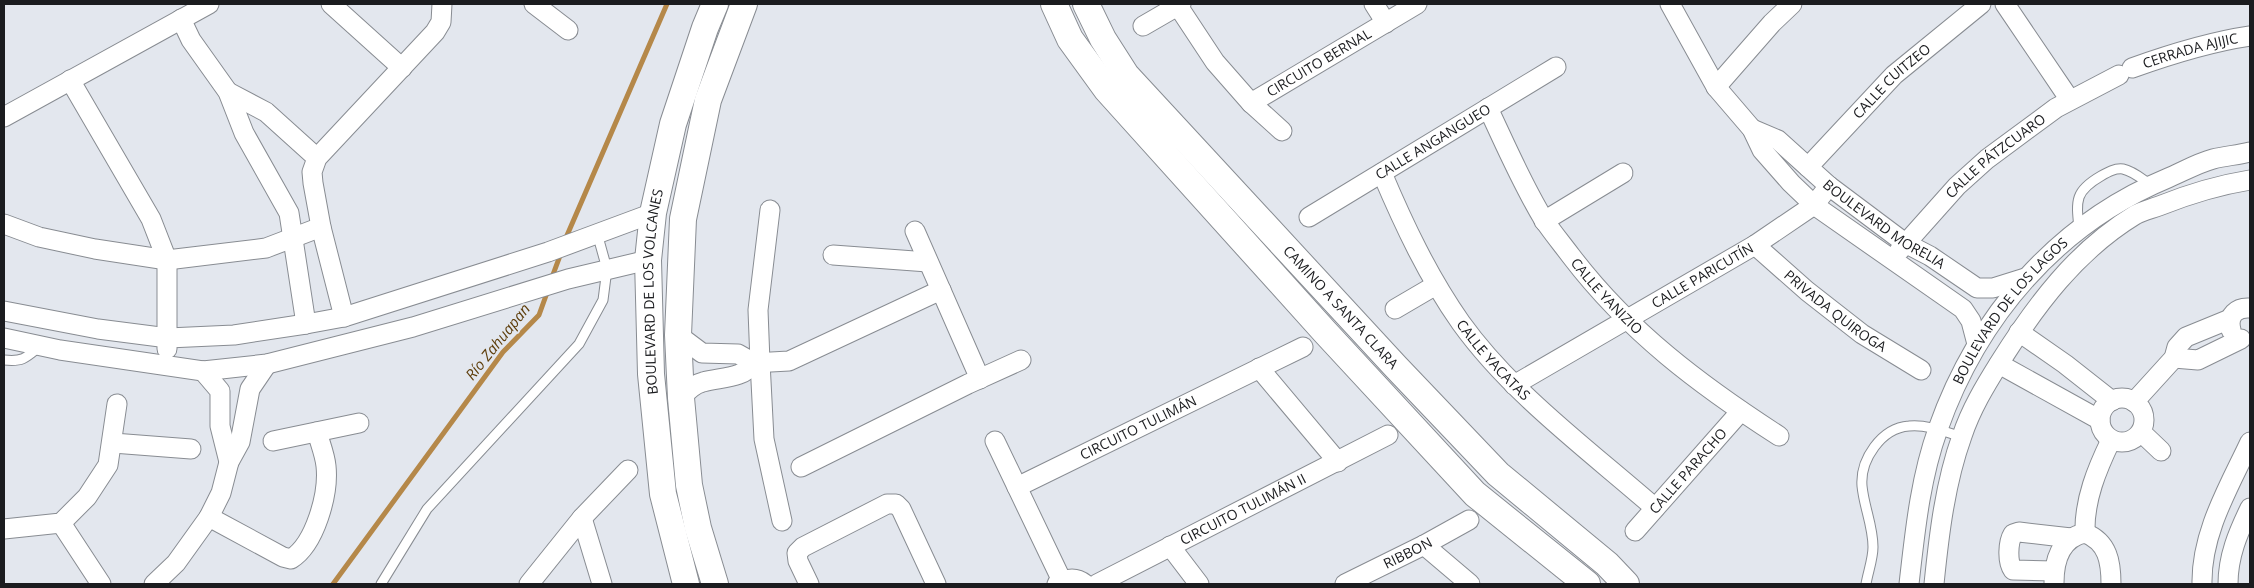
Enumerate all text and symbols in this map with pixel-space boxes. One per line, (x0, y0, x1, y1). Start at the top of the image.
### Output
street label: CIRCUITO BERNAL (1263, 24, 1374, 101)
street label: CERRADA AJIJIC (2140, 28, 2240, 73)
street label: CALLE CUITZEO (1848, 39, 1934, 122)
street label: CALLE ANGANGUEO (1371, 99, 1494, 184)
street label: CALLE PÁTZCUARO (1941, 109, 2049, 202)
street label: BOULEVARD MORELIA (1819, 175, 1949, 273)
street label: BOULEVARD DE LOS VOLCANES (638, 187, 667, 396)
street label: BOULEVARD DE LOS LAGOS (1948, 233, 2071, 387)
street label: CALLE PARICUTÍN (1648, 238, 1757, 312)
street label: CAMINO A SANTA CLARA (1279, 241, 1403, 373)
street label: CALLE YANIZIO (1567, 254, 1647, 338)
street label: PRIVADA QUIROGA (1780, 265, 1890, 356)
water label: Río Zahuapan (460, 299, 534, 384)
street label: CALLE YACATAS (1453, 315, 1535, 404)
street label: CIRCUITO TULIMÁN (1076, 391, 1200, 464)
street label: CALLE PARACHO (1645, 424, 1731, 518)
street label: CIRCUITO TULIMÁN II (1176, 469, 1309, 549)
street label: RIBBON (1380, 532, 1435, 573)

